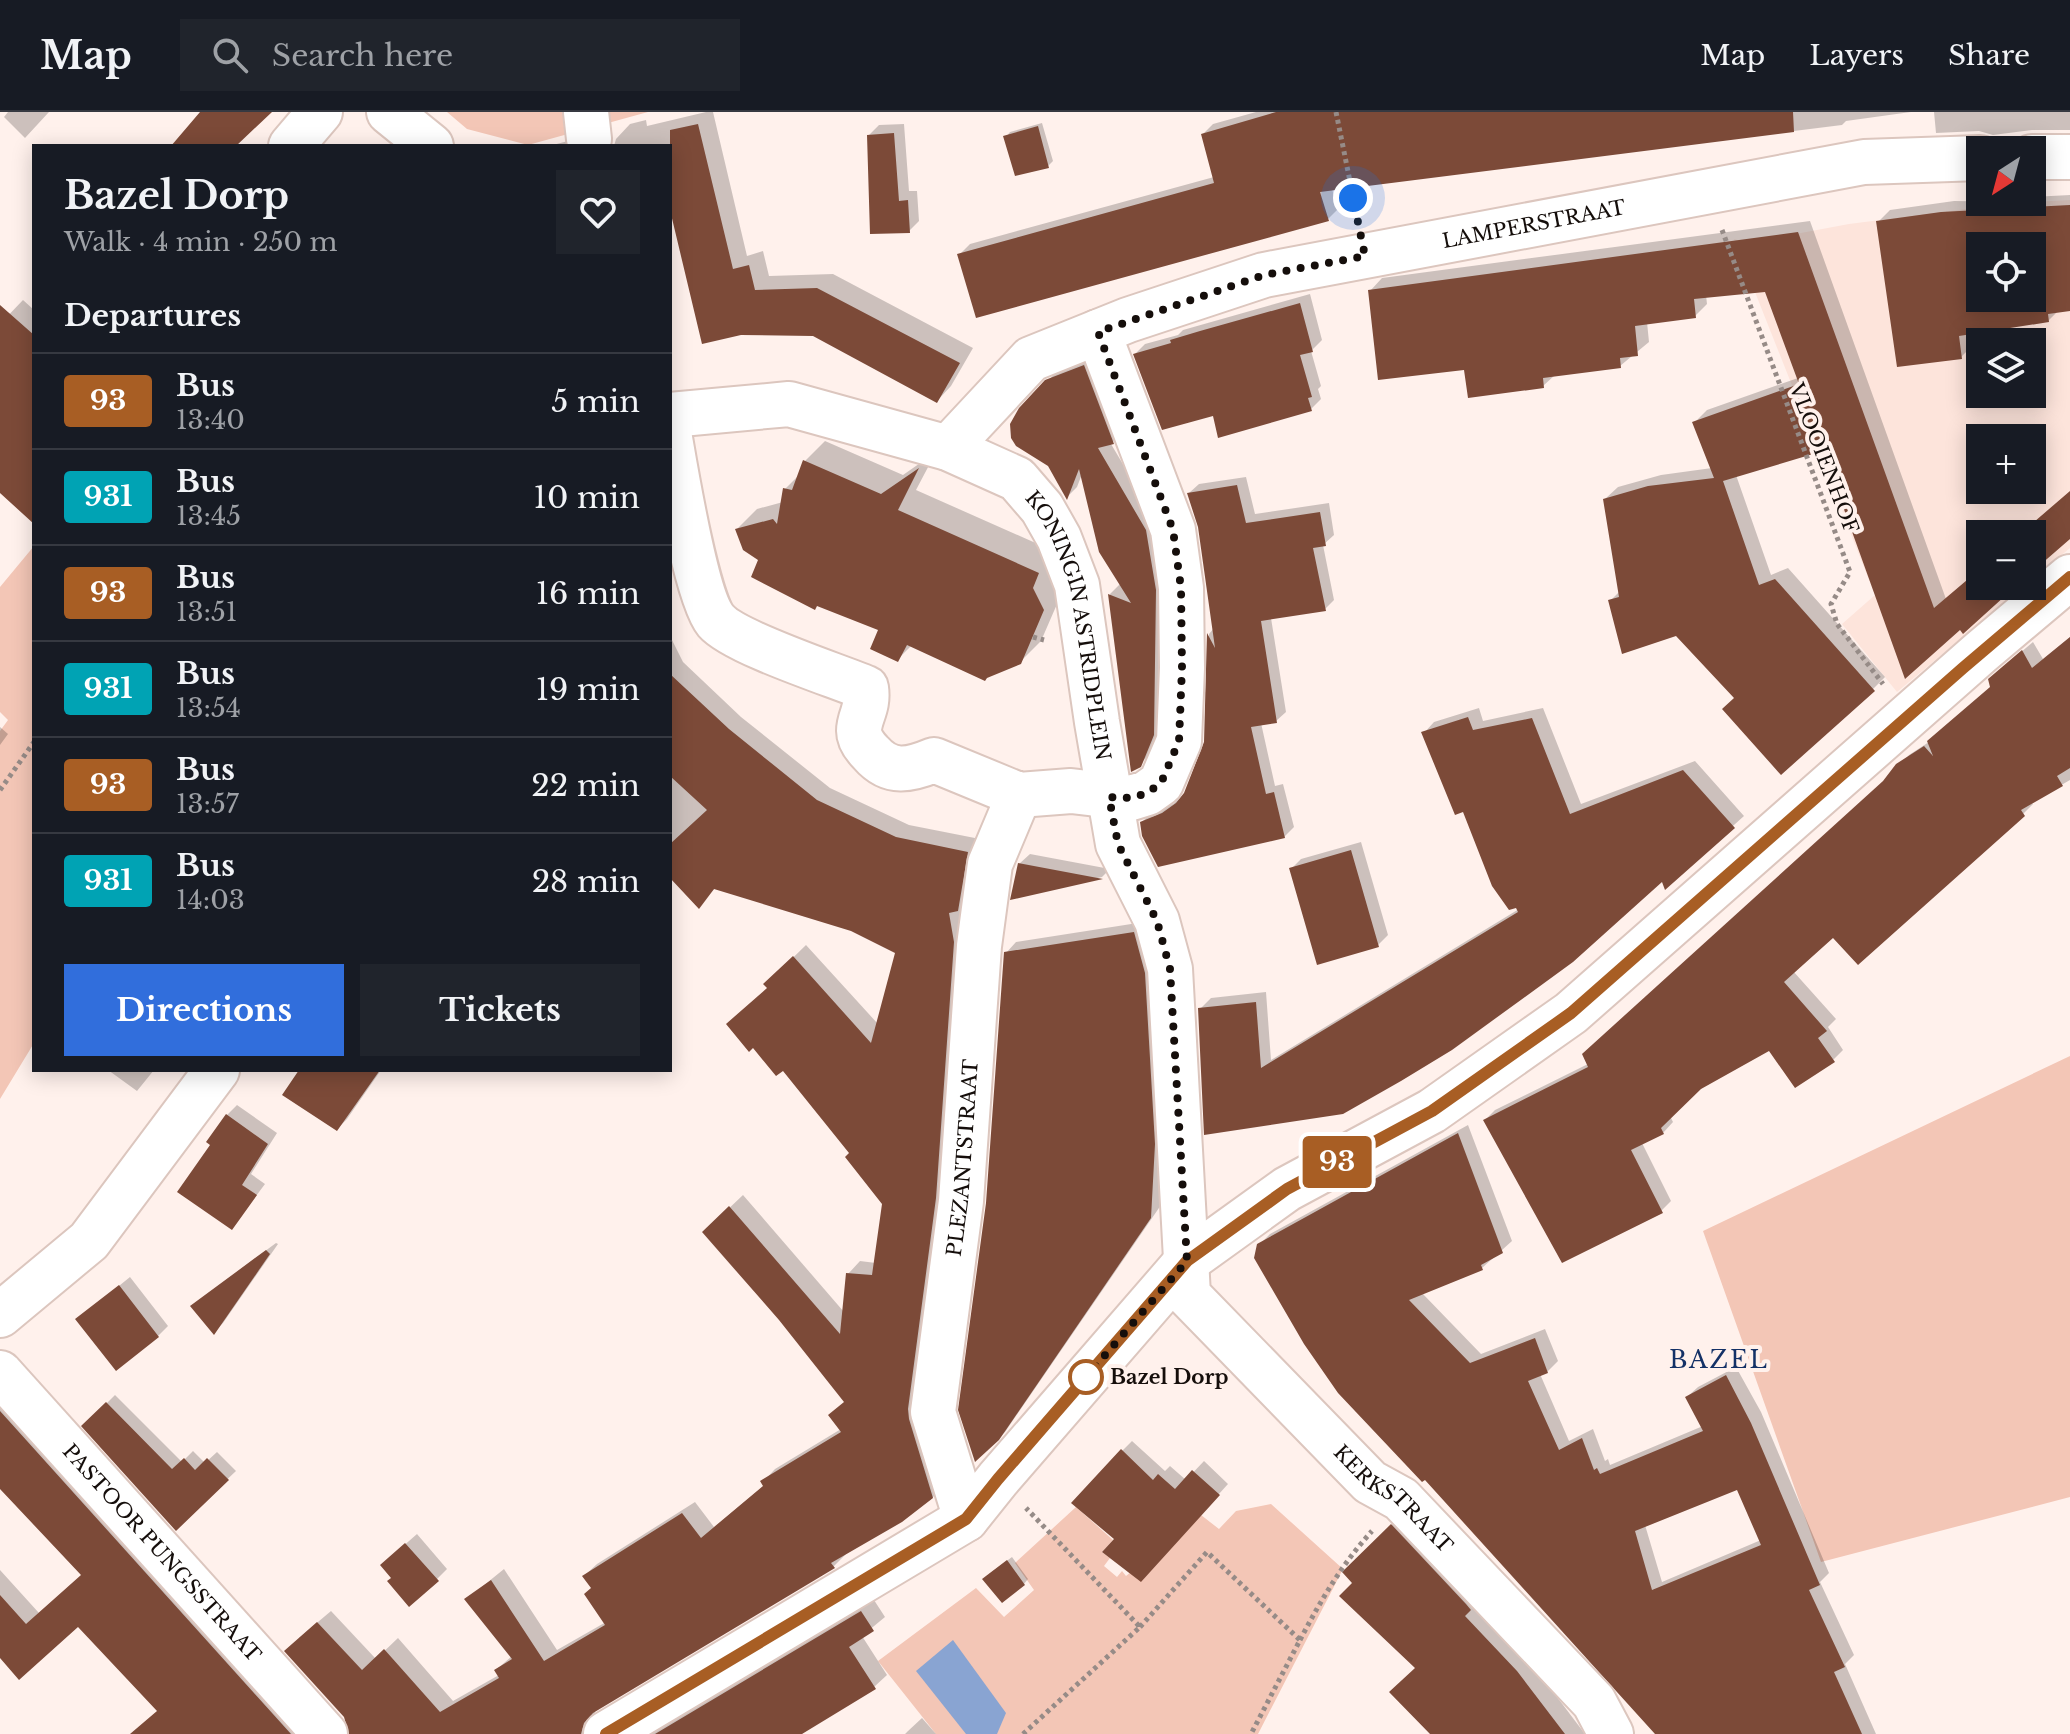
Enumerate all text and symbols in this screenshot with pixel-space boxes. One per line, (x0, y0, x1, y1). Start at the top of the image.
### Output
search box (180, 19, 740, 91)
text: Map (40, 32, 132, 79)
icon: search (208, 33, 252, 77)
text: Search here (272, 37, 453, 74)
text: Map (1700, 38, 1765, 73)
text: Layers (1809, 38, 1904, 73)
text: Share (1948, 38, 2030, 73)
north arrow (1966, 136, 2046, 216)
map controls (1966, 136, 2046, 600)
button: heart (556, 170, 640, 254)
text: Bazel Dorp (64, 172, 289, 219)
your location (1333, 178, 1373, 218)
street label: LAMPERSTRAAT (1440, 195, 1627, 253)
text: Walk · 4 min · 250 m (64, 226, 338, 258)
button: locate (1966, 232, 2046, 312)
text: Departures (64, 297, 241, 334)
button: layers (1966, 328, 2046, 408)
text: Bus (176, 367, 235, 404)
street label: VLOOIENHOF (1784, 379, 1864, 536)
text: 93 (90, 383, 126, 418)
text: 5 min (551, 383, 640, 420)
text: 13:40 (176, 404, 245, 436)
button: + (1966, 424, 2046, 504)
text: Bus (176, 463, 235, 500)
text: 931 (84, 479, 132, 514)
text: 10 min (534, 479, 640, 516)
street label: KONINGIN ASTRIDPLEIN (1020, 486, 1115, 762)
text: 13:45 (176, 500, 241, 532)
button: − (1966, 520, 2046, 600)
text: Bus (176, 559, 235, 596)
text: 93 (90, 575, 126, 610)
text: 16 min (536, 575, 640, 612)
text: 13:51 (176, 596, 237, 628)
text: Bus (176, 655, 235, 692)
text: 931 (84, 671, 132, 706)
text: 19 min (536, 671, 640, 708)
text: 13:54 (176, 692, 241, 724)
text: Bus (176, 751, 235, 788)
text: 93 (90, 767, 126, 802)
text: 22 min (531, 767, 640, 804)
text: 13:57 (176, 788, 239, 820)
text: Bus (176, 847, 235, 884)
text: 931 (84, 863, 132, 898)
text: 28 min (532, 863, 640, 900)
text: 14:03 (176, 884, 245, 916)
button: Directions (64, 964, 344, 1056)
button: Tickets (360, 964, 640, 1056)
street label: PLEZANTSTRAAT (942, 1058, 983, 1258)
line badge: 93 (1301, 1136, 1373, 1188)
text: 93 (1319, 1144, 1355, 1179)
district label: BAZEL (1669, 1345, 1769, 1374)
marker: Bazel Dorp (1069, 1360, 1103, 1394)
place label: Bazel Dorp (1110, 1365, 1228, 1389)
street label: PASTOOR PUNGSSTRAAT (58, 1439, 266, 1667)
street label: KERKSTRAAT (1329, 1440, 1458, 1558)

